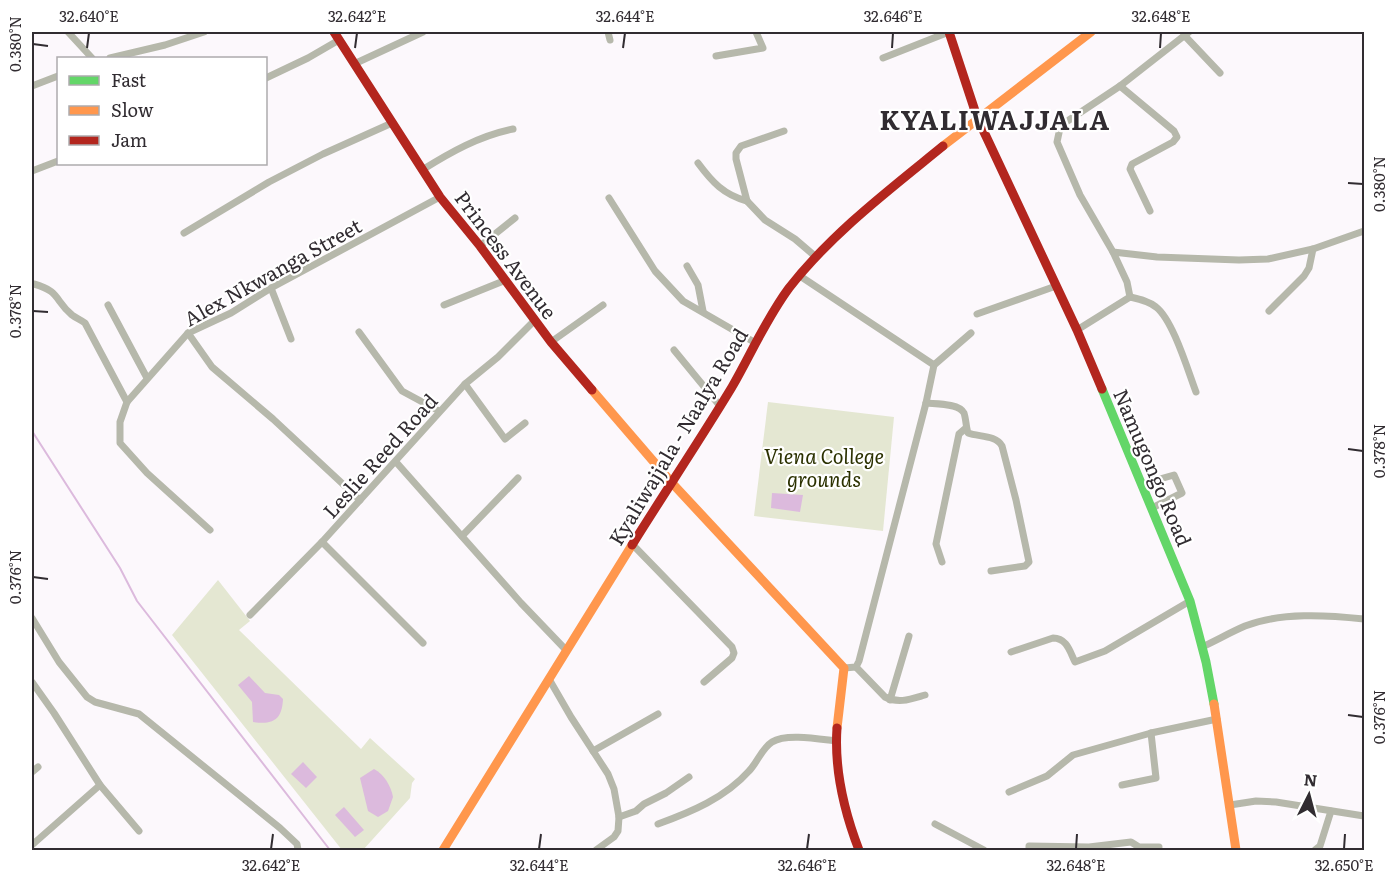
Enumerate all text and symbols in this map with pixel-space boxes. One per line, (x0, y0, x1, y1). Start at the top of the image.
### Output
text: 32.640°E (59, 4, 119, 27)
text: 32.642°E (328, 4, 386, 27)
text: 32.644°E (595, 4, 655, 27)
text: 32.646°E (863, 4, 923, 27)
text: 32.648°E (1131, 4, 1191, 27)
text: 0.380°N (3, 16, 26, 72)
legend (57, 57, 267, 165)
text: Fast (111, 66, 147, 93)
text: Slow (111, 96, 154, 123)
district label: KYALIWAJJALA (879, 99, 1111, 138)
text: Jam (111, 126, 147, 153)
text: 0.380°N (1367, 156, 1390, 212)
street label: Princess Avenue (449, 184, 565, 324)
street label: Alex Nkwanga Street (178, 210, 366, 332)
text: 0.378°N (3, 284, 26, 338)
street label: Kyaliwajjala - Naalya Road (600, 322, 754, 550)
street label: Namugongo Road (1107, 384, 1201, 550)
street label: Leslie Reed Road (315, 386, 443, 524)
text: 0.378°N (1367, 424, 1390, 478)
park label: Viena College grounds (764, 440, 884, 493)
text: 0.376°N (3, 550, 26, 604)
text: 0.376°N (1367, 690, 1390, 744)
north arrow (1279, 765, 1339, 825)
text: N (1303, 766, 1319, 792)
text: 32.642°E (242, 853, 300, 876)
text: 32.644°E (509, 853, 569, 876)
text: 32.646°E (777, 853, 837, 876)
text: 32.648°E (1046, 853, 1106, 876)
text: 32.650°E (1314, 853, 1374, 876)

